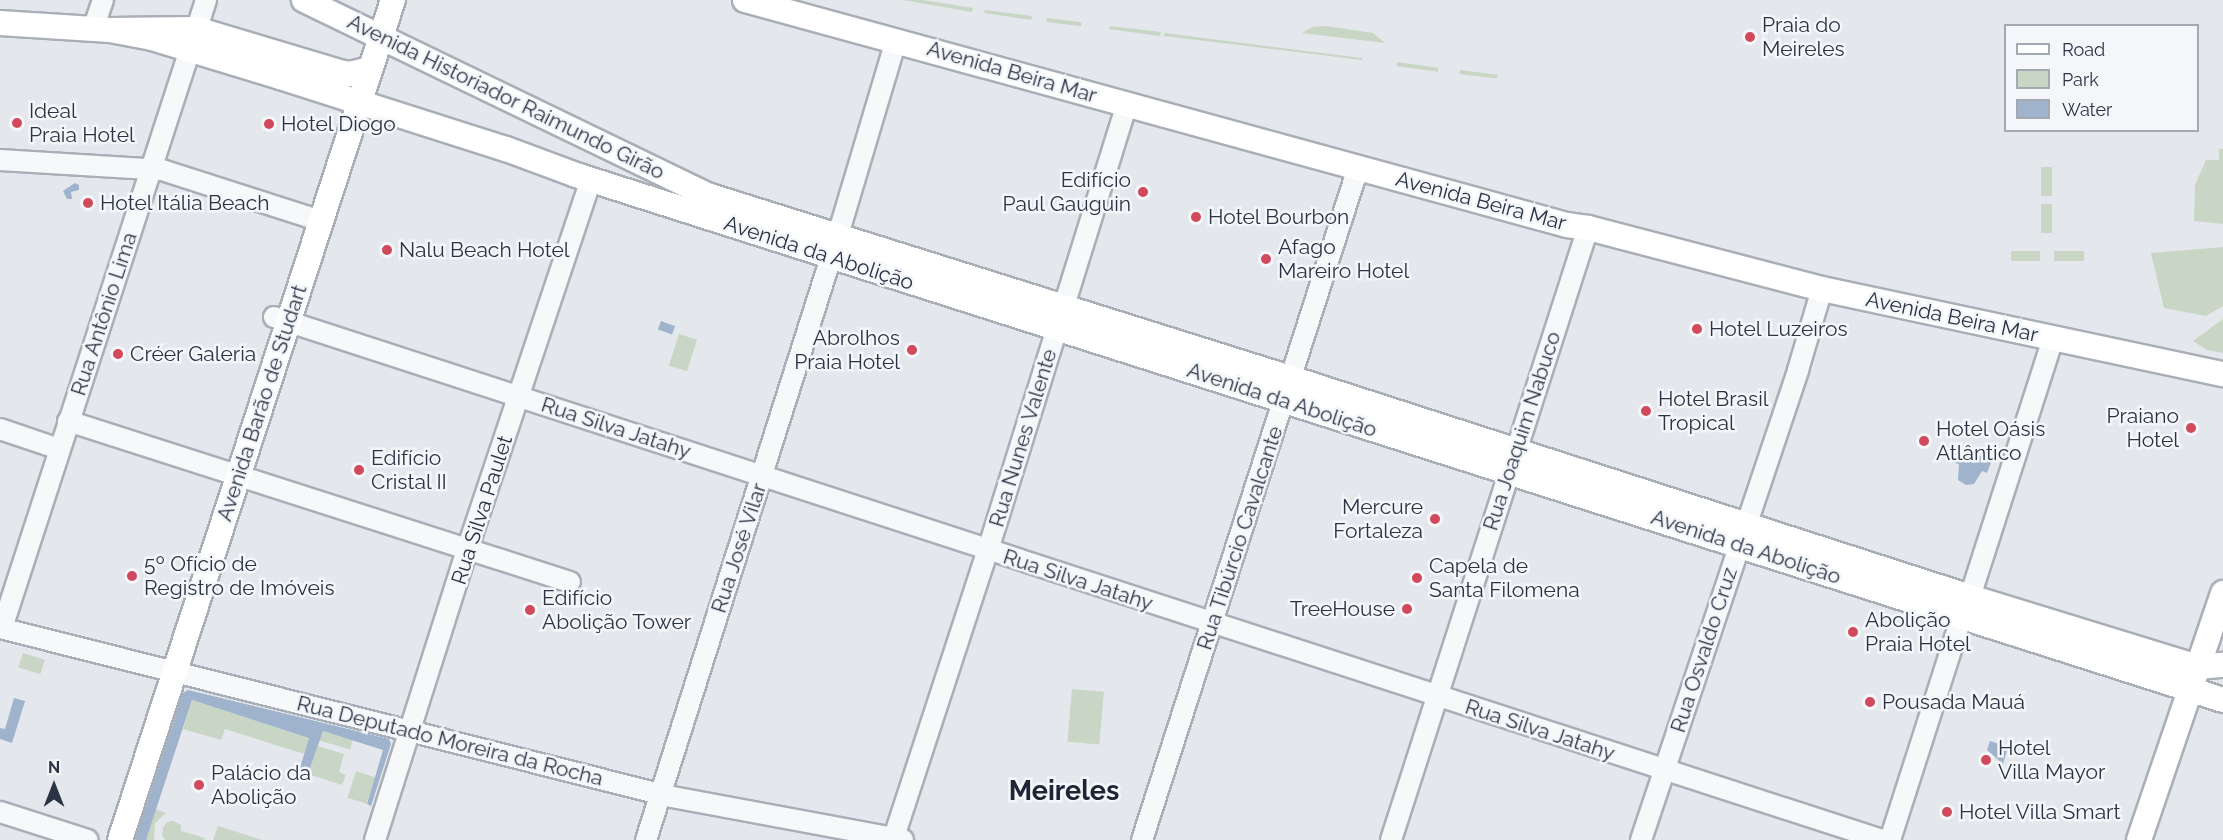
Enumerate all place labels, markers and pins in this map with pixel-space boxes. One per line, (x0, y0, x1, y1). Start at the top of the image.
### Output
place label: Praia do Meireles (1762, 12, 1845, 62)
marker: Praia do Meireles (1743, 30, 1757, 44)
place label: Ideal Praia Hotel (29, 98, 135, 148)
place label: Hotel Diogo (281, 111, 396, 137)
marker: Ideal Praia Hotel (10, 116, 24, 130)
marker: Hotel Diogo (262, 117, 276, 131)
place label: Edifício Paul Gauguin (1002, 167, 1131, 217)
marker: Edifício Paul Gauguin (1136, 185, 1150, 199)
place label: Hotel Itália Beach (100, 190, 270, 216)
marker: Hotel Itália Beach (81, 196, 95, 210)
place label: Hotel Bourbon (1208, 204, 1350, 230)
marker: Hotel Bourbon (1189, 210, 1203, 224)
place label: Afago Mareiro Hotel (1278, 234, 1409, 284)
place label: Nalu Beach Hotel (399, 237, 570, 263)
marker: Nalu Beach Hotel (380, 243, 394, 257)
marker: Afago Mareiro Hotel (1259, 252, 1273, 266)
place label: Hotel Luzeiros (1709, 316, 1848, 342)
marker: Hotel Luzeiros (1690, 322, 1704, 336)
place label: Abrolhos Praia Hotel (794, 325, 900, 375)
place label: Créer Galeria (130, 341, 257, 367)
marker: Abrolhos Praia Hotel (905, 343, 919, 357)
marker: Créer Galeria (111, 347, 125, 361)
place label: Hotel Brasil Tropical (1658, 386, 1769, 436)
place label: Praiano Hotel (2106, 403, 2179, 453)
marker: Hotel Brasil Tropical (1639, 404, 1653, 418)
place label: Hotel Oásis Atlântico (1936, 416, 2046, 466)
marker: Praiano Hotel (2184, 421, 2198, 435)
marker: Hotel Oásis Atlântico (1917, 434, 1931, 448)
place label: Edifício Cristal II (371, 445, 447, 495)
marker: Edifício Cristal II (352, 463, 366, 477)
place label: Mercure Fortaleza (1333, 494, 1423, 544)
marker: Mercure Fortaleza (1428, 512, 1442, 526)
place label: 5º Ofício de Registro de Imóveis (144, 551, 335, 601)
place label: Capela de Santa Filomena (1429, 553, 1580, 603)
marker: 5º Ofício de Registro de Imóveis (125, 569, 139, 583)
marker: Capela de Santa Filomena (1410, 571, 1424, 585)
place label: Edifício Abolição Tower (542, 585, 692, 635)
place label: TreeHouse (1290, 596, 1395, 622)
marker: TreeHouse (1400, 602, 1414, 616)
marker: Edifício Abolição Tower (523, 603, 537, 617)
place label: Abolição Praia Hotel (1865, 607, 1971, 657)
marker: Abolição Praia Hotel (1846, 625, 1860, 639)
place label: Pousada Mauá (1882, 689, 2025, 715)
marker: Pousada Mauá (1863, 695, 1877, 709)
place label: Hotel Villa Mayor (1998, 735, 2105, 785)
marker: Hotel Villa Mayor (1979, 753, 1993, 767)
place label: Palácio da Abolição (211, 760, 311, 810)
marker: Palácio da Abolição (192, 778, 206, 792)
place label: Hotel Villa Smart (1959, 799, 2122, 825)
marker: Hotel Villa Smart (1940, 805, 1954, 819)

